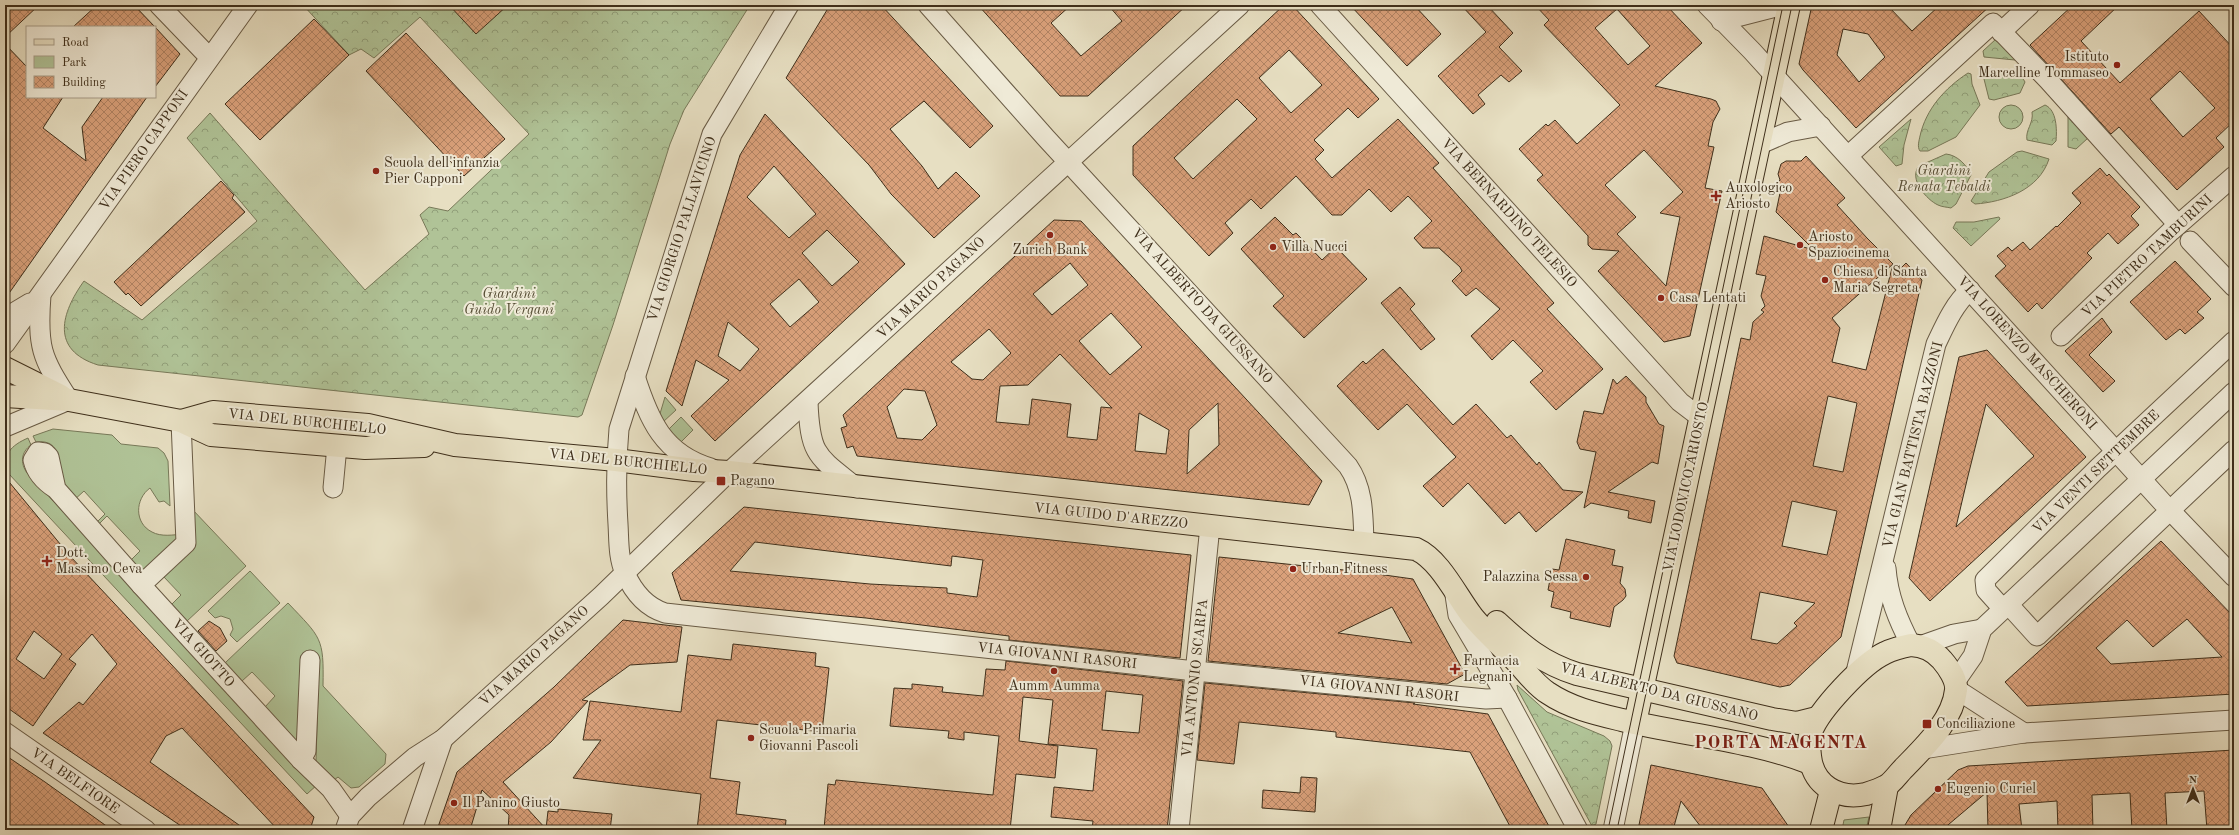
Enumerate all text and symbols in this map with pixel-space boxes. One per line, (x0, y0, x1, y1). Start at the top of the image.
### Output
legend (26, 26, 156, 98)
text: Road (62, 37, 89, 49)
place label: Istituto Marcelline Tommaseo (1978, 50, 2109, 80)
text: Park (62, 57, 87, 69)
marker: Istituto Marcelline Tommaseo (2112, 60, 2122, 70)
text: Building (62, 77, 106, 89)
street label: VIA PIERO CAPPONI (97, 87, 191, 213)
street label: VIA GIORGIO PALLAVICINO (645, 134, 719, 323)
street label: VIA BERNARDINO TELESIO (1439, 136, 1580, 290)
place label: Scuola dell'infanzia Pier Capponi (384, 156, 500, 186)
park label: Giardini Renata Tebaldi (1896, 164, 1991, 194)
marker: Scuola dell'infanzia Pier Capponi (371, 166, 381, 176)
place label: Auxologico Ariosto (1725, 181, 1792, 211)
marker: Auxologico Ariosto (1710, 190, 1722, 202)
street label: VIA PIETRO TAMBURINI (2079, 192, 2215, 320)
street label: VIA ALBERTO DA GIUSSANO (1129, 226, 1275, 386)
marker: Zurich Bank (1045, 230, 1055, 240)
place label: Ariosto Spaziocinema (1808, 230, 1890, 260)
street label: VIA MARIO PAGANO (874, 234, 988, 342)
place label: Villa Nucci (1281, 240, 1348, 254)
marker: Ariosto Spaziocinema (1795, 240, 1805, 250)
marker: Villa Nucci (1268, 242, 1278, 252)
place label: Zurich Bank (1012, 243, 1088, 257)
place label: Chiesa di Santa Maria Segreta (1833, 265, 1927, 295)
street label: VIA LORENZO MASCHERONI (1955, 274, 2099, 432)
marker: Chiesa di Santa Maria Segreta (1820, 275, 1830, 285)
park label: Giardini Guido Vergani (464, 287, 554, 318)
place label: Casa Lentati (1669, 291, 1746, 305)
marker: Casa Lentati (1656, 293, 1666, 303)
street label: VIA GIAN BATTISTA BAZZONI (1881, 340, 1945, 550)
street label: VIA LODOVICO ARIOSTO (1661, 400, 1711, 573)
street label: VIA DEL BURCHIELLO (227, 407, 387, 437)
street label: VIA VENTI SETTEMBRE (2030, 408, 2162, 536)
street label: VIA DEL BURCHIELLO (548, 447, 708, 477)
place label: Pagano (730, 474, 775, 488)
marker: Pagano (715, 475, 727, 487)
street label: VIA GUIDO D'AREZZO (1033, 501, 1189, 531)
place label: Dott. Massimo Ceva (56, 546, 142, 576)
marker: Dott. Massimo Ceva (41, 555, 53, 567)
place label: Urban Fitness (1301, 562, 1388, 576)
marker: Urban Fitness (1288, 564, 1298, 574)
place label: Palazzina Sessa (1483, 570, 1578, 584)
marker: Palazzina Sessa (1581, 572, 1591, 582)
street label: VIA ANTONIO SCARPA (1180, 598, 1210, 758)
street label: VIA MARIO PAGANO (477, 603, 592, 709)
street label: VIA GIOTTO (169, 616, 237, 690)
street label: VIA GIOVANNI RASORI (976, 641, 1138, 671)
place label: Farmacia Legnani (1463, 654, 1519, 684)
street label: VIA ALBERTO DA GIUSSANO (1559, 661, 1760, 723)
marker: Farmacia Legnani (1450, 664, 1460, 674)
marker: Aumm Aumma (1049, 666, 1059, 676)
street label: VIA GIOVANNI RASORI (1298, 674, 1460, 704)
place label: Aumm Aumma (1008, 679, 1100, 693)
place label: Conciliazione (1936, 717, 2015, 731)
marker: Conciliazione (1921, 718, 1933, 730)
place label: Scuola Primaria Giovanni Pascoli (759, 723, 859, 753)
marker: Scuola Primaria Giovanni Pascoli (746, 733, 756, 743)
district label: PORTA MAGENTA (1694, 734, 1868, 752)
street label: VIA BELFIORE (28, 745, 122, 817)
north arrow (2173, 769, 2213, 809)
text: N (2189, 775, 2198, 786)
place label: Eugenio Curiel (1946, 782, 2036, 796)
marker: Eugenio Curiel (1933, 784, 1943, 794)
place label: Il Panino Giusto (462, 796, 560, 810)
marker: Il Panino Giusto (449, 798, 459, 808)

